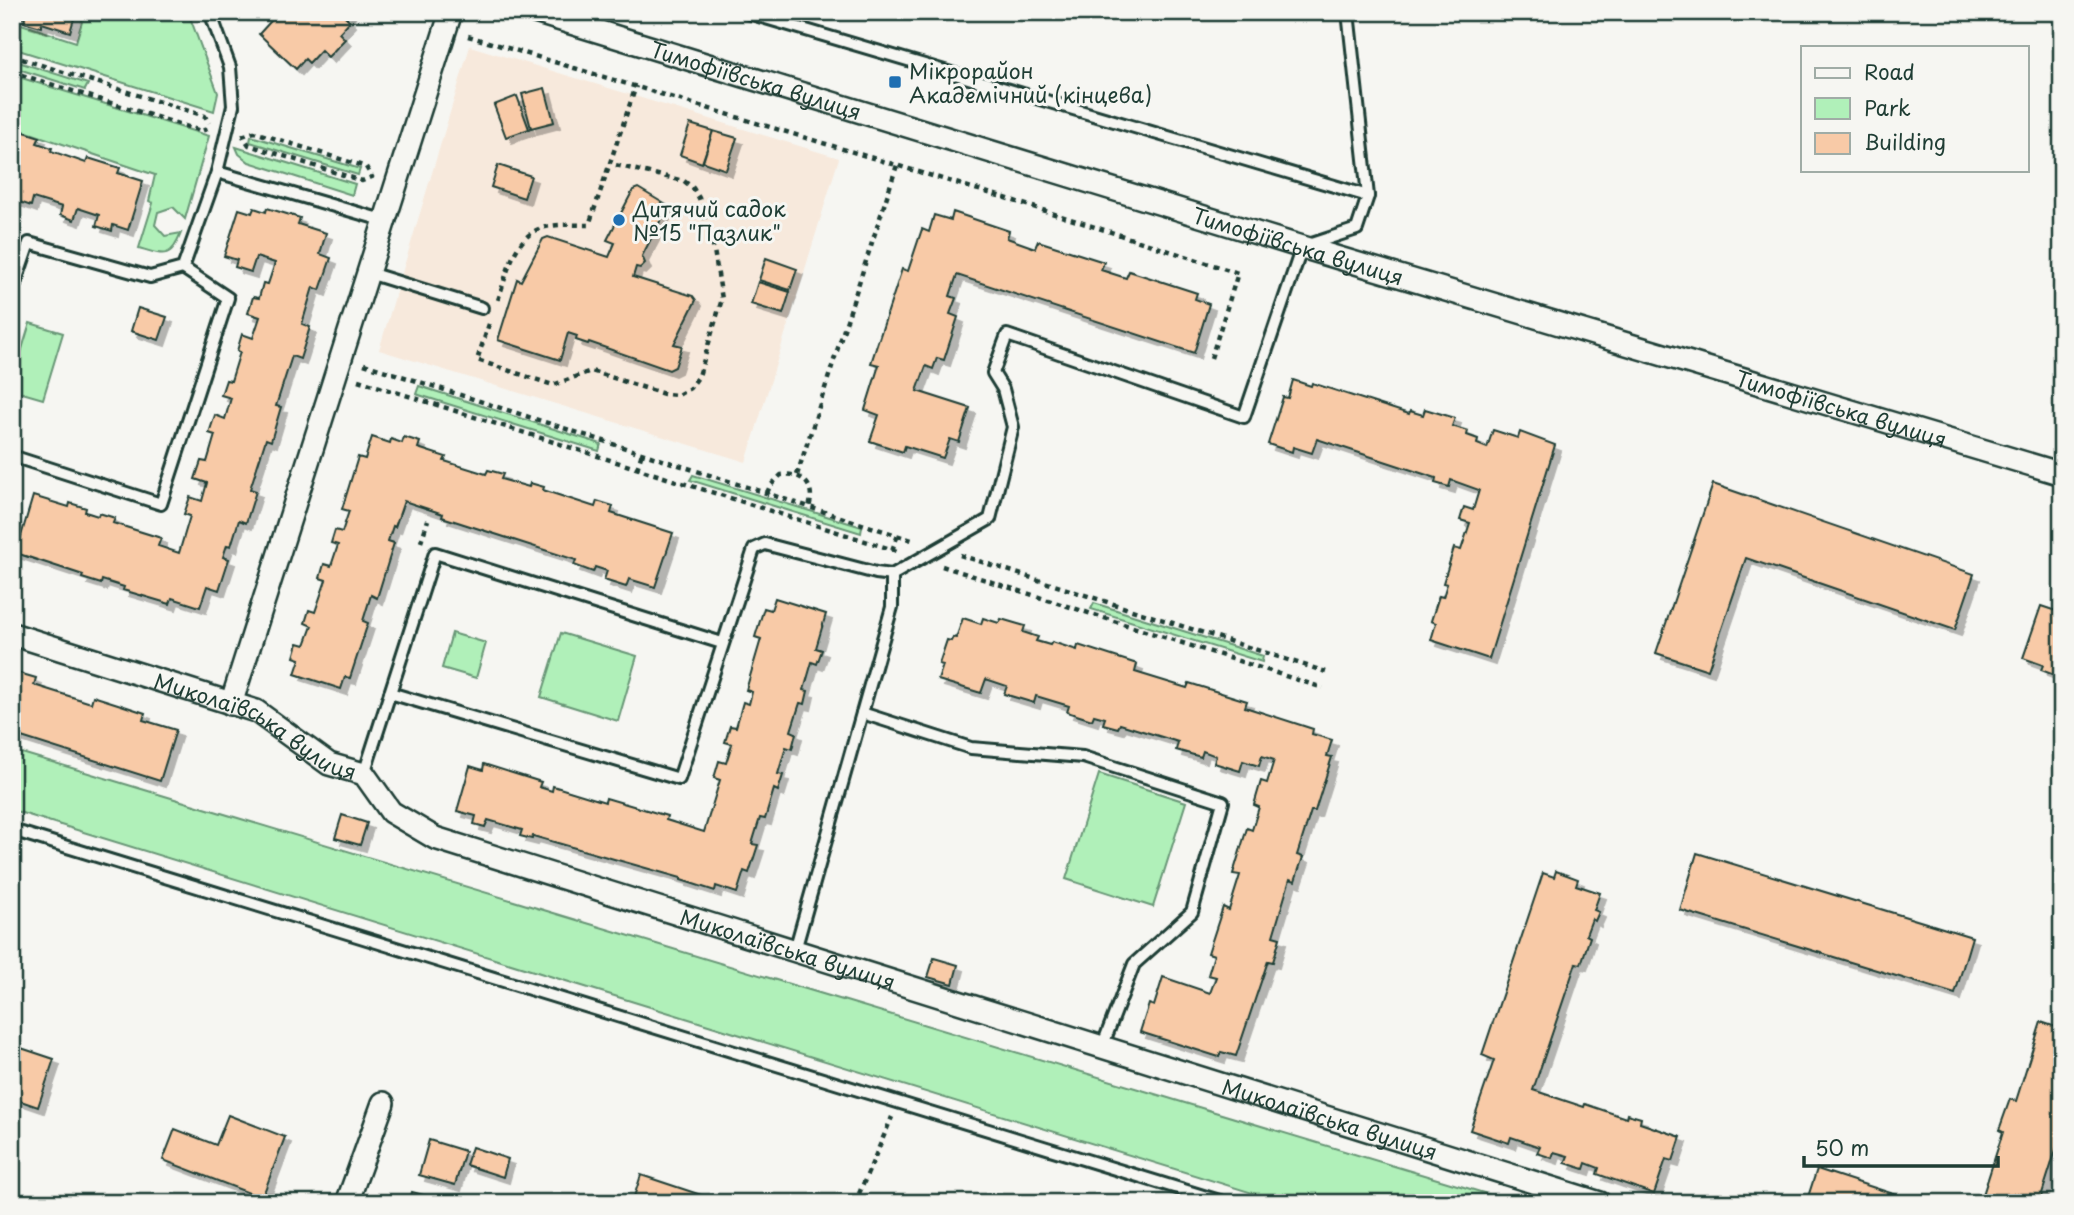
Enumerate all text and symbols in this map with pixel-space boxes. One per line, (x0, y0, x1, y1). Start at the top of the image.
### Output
street label: Тимофіївська вулиця (646, 32, 865, 127)
legend (1801, 46, 2028, 172)
place label: Мікрорайон Академічний (кінцева) (909, 54, 1152, 110)
text: Road (1864, 55, 1915, 87)
marker: Мікрорайон Академічний (кінцева) (887, 74, 903, 90)
text: Park (1864, 91, 1911, 123)
text: Building (1864, 125, 1946, 157)
place label: Дитячий садок №15 "Пазлик" (632, 192, 786, 248)
street label: Тимофіївська вулиця (1189, 198, 1408, 292)
marker: Дитячий садок №15 "Пазлик" (611, 212, 627, 228)
street label: Тимофіївська вулиця (1732, 361, 1951, 455)
street label: Миколаївська вулиця (150, 664, 360, 787)
street label: Миколаївська вулиця (676, 900, 900, 997)
street label: Миколаївська вулиця (1218, 1070, 1442, 1167)
scale bar (1804, 1124, 1999, 1168)
text: 50 m (1815, 1131, 1869, 1163)

